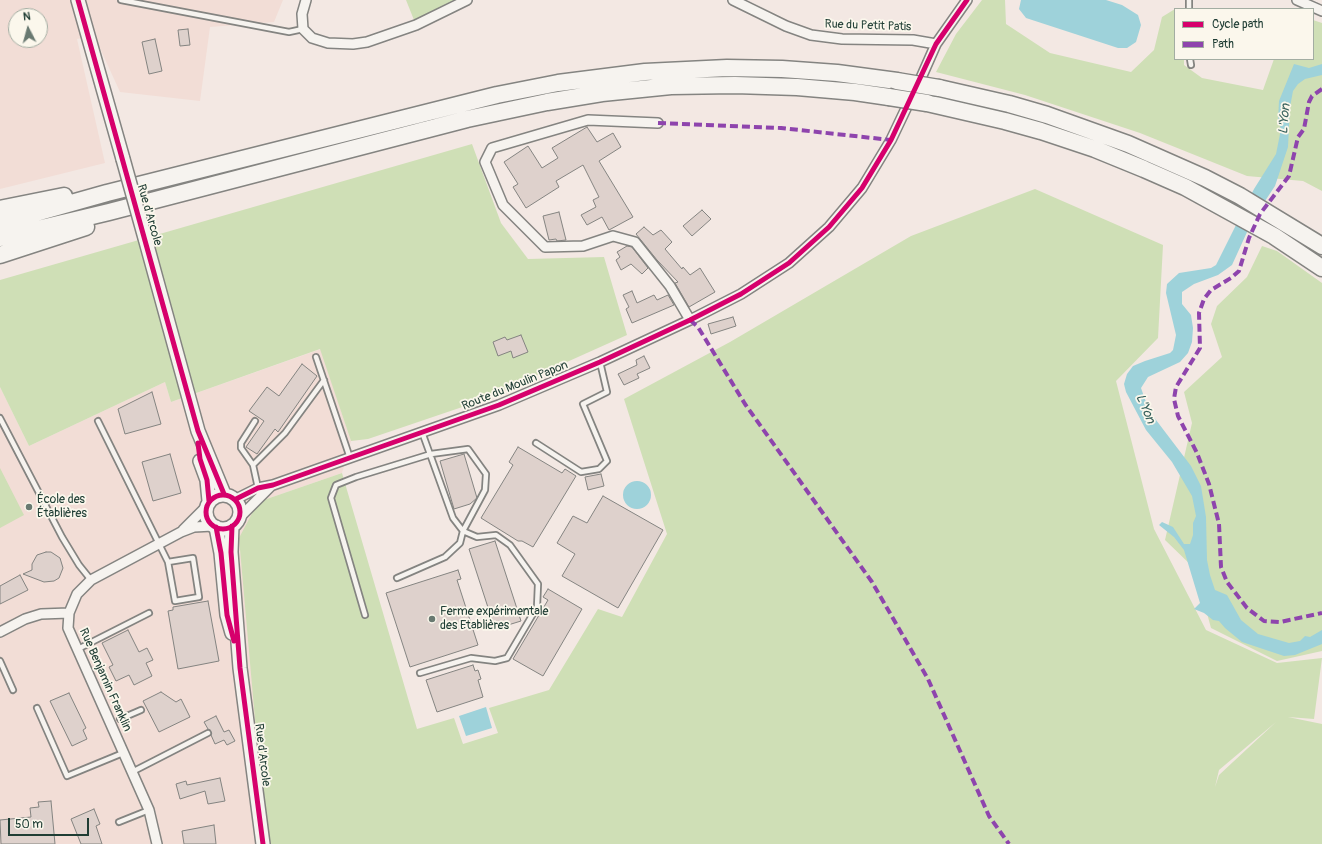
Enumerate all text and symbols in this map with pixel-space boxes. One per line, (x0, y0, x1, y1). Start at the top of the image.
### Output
north arrow (8, 8, 48, 48)
legend (1174, 8, 1314, 60)
text: N (22, 10, 31, 23)
street label: Rue du Petit Patis (824, 17, 912, 35)
text: Cycle path (1212, 17, 1263, 32)
text: Path (1212, 37, 1234, 52)
water label: L'Yon (1276, 103, 1294, 135)
street label: Rue d'Arcole (133, 183, 165, 247)
street label: Route du Moulin Papon (460, 358, 570, 414)
water label: L'Yon (1132, 392, 1158, 426)
place label: École des Établières (37, 493, 87, 521)
marker: École des Établières (24, 502, 34, 512)
place label: Ferme expérimentale des Etablières (440, 605, 549, 633)
marker: Ferme expérimentale des Etablières (427, 614, 437, 624)
street label: Rue Benjamin Franklin (76, 626, 134, 734)
street label: Rue d'Arcole (251, 723, 273, 787)
scale bar (10, 810, 91, 836)
text: 50 m (15, 817, 43, 832)

